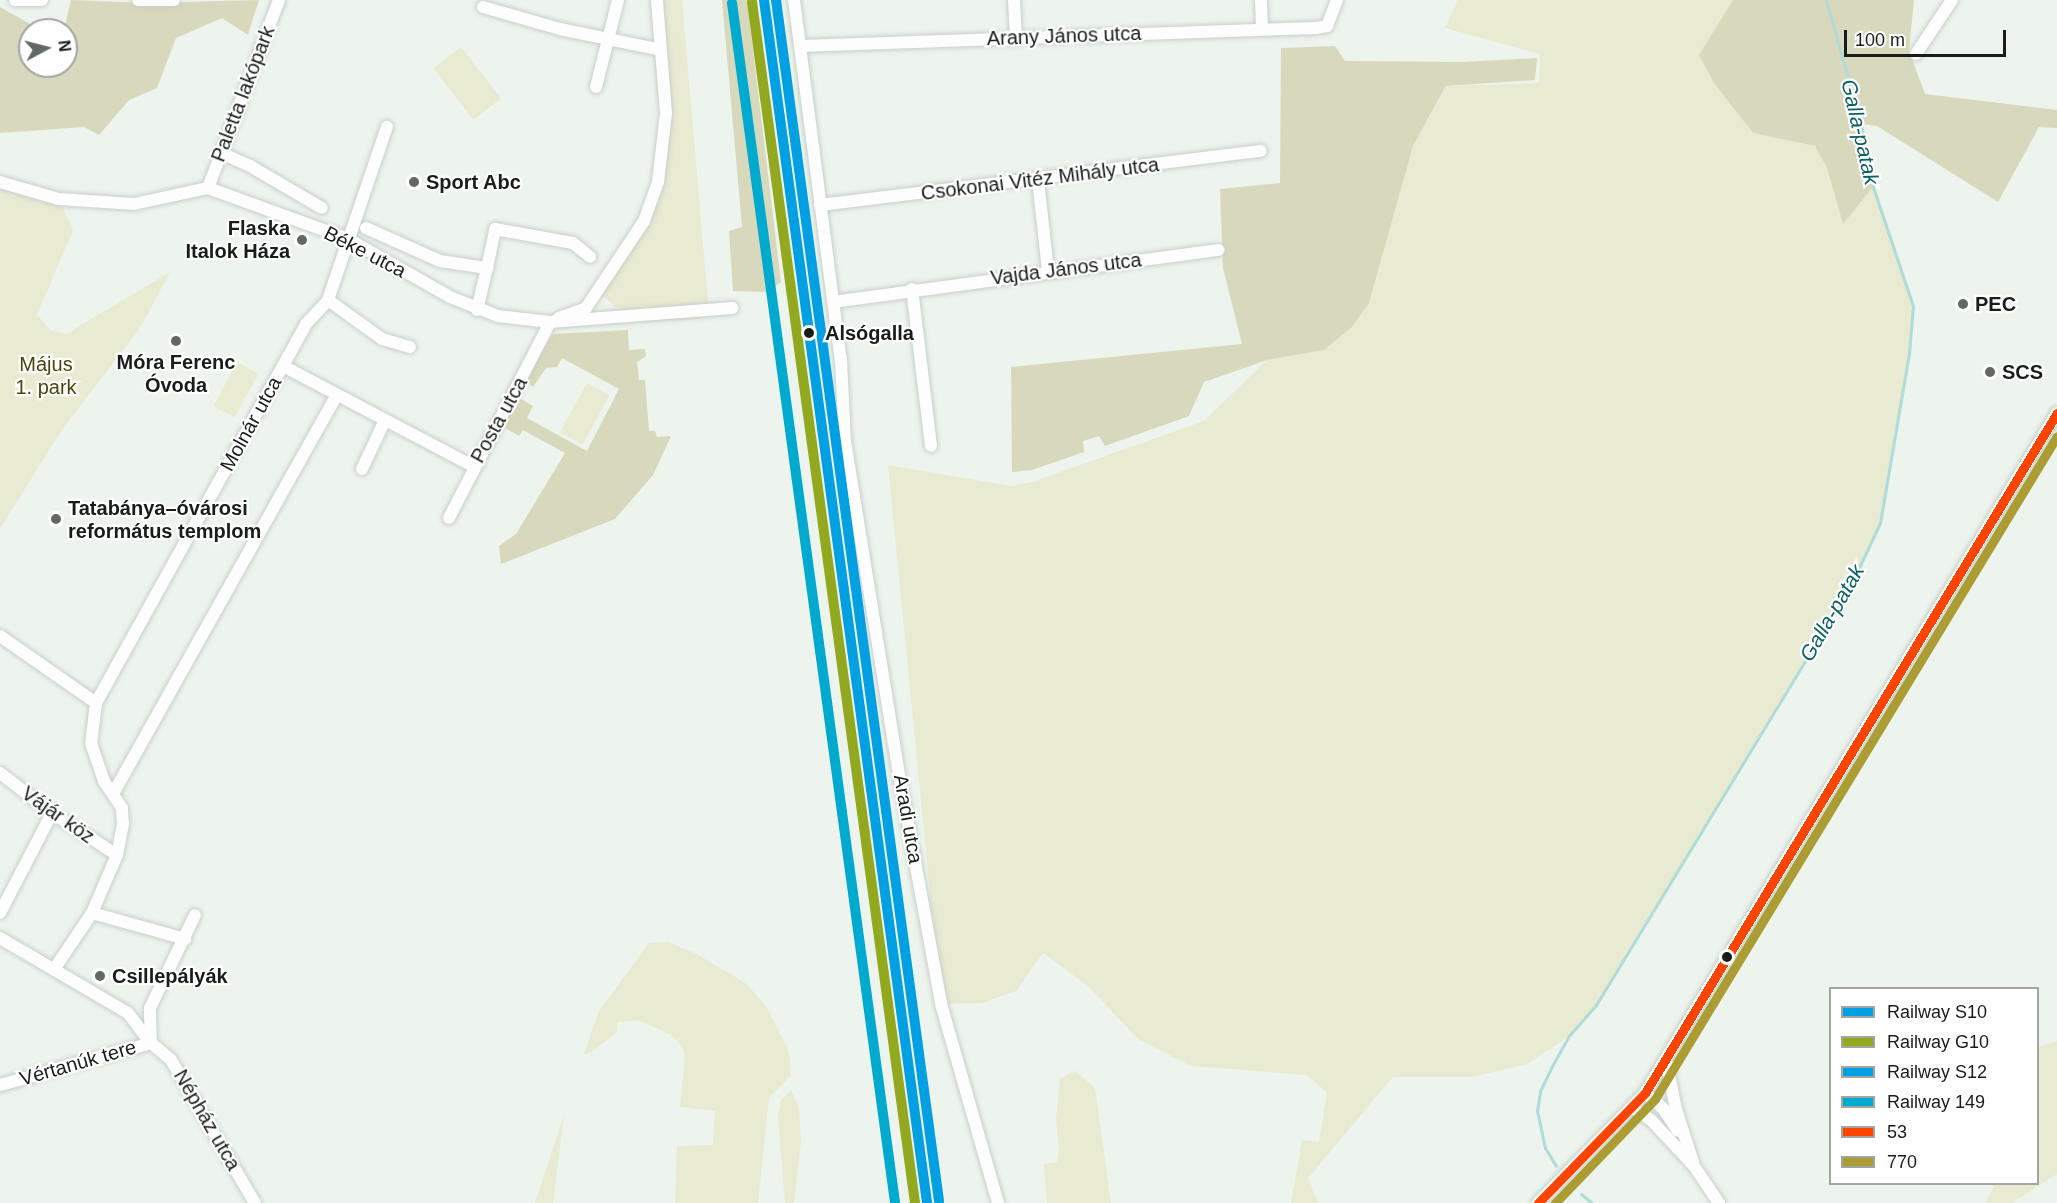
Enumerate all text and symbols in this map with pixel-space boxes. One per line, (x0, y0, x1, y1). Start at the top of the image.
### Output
north arrow (18, 18, 78, 78)
scale bar (1847, 18, 2009, 56)
street label: Arany János utca (986, 21, 1142, 51)
street label: Paletta lakópark (206, 23, 280, 165)
text: 100 m (1855, 30, 1905, 50)
text: N (55, 39, 74, 53)
water label: Galla-patak (1836, 77, 1884, 187)
street label: Csokonai Vitéz Mihály utca (920, 152, 1160, 206)
place label: Sport Abc (426, 170, 522, 194)
marker: Sport Abc (407, 175, 421, 189)
place label: Flaska Italok Háza (186, 216, 290, 263)
street label: Béke utca (320, 221, 410, 283)
marker: Flaska Italok Háza (295, 233, 309, 247)
street label: Vajda János utca (989, 248, 1143, 290)
place label: PEC (1975, 292, 2016, 316)
marker: PEC (1956, 297, 1970, 311)
place label: Alsógalla (825, 321, 914, 345)
marker: Alsógalla (798, 322, 820, 344)
marker: Móra Ferenc Óvoda (169, 334, 183, 348)
place label: Móra Ferenc Óvoda (117, 350, 235, 397)
park label: Május 1. park (15, 352, 77, 399)
place label: SCS (2002, 360, 2043, 384)
marker: SCS (1983, 365, 1997, 379)
street label: Molnár utca (215, 372, 287, 476)
street label: Posta utca (466, 373, 532, 467)
place label: Tatabánya–óvárosi református templom (68, 496, 261, 543)
marker: Tatabánya–óvárosi református templom (49, 512, 63, 526)
water label: Galla-patak (1794, 560, 1870, 666)
street label: Aradi utca (888, 773, 928, 865)
street label: Vájár köz (17, 781, 99, 849)
unlabelled marker (1721, 951, 1733, 963)
place label: Csillepályák (112, 964, 228, 988)
marker: Csillepályák (93, 969, 107, 983)
legend (1829, 987, 2039, 1185)
text: Railway S10 (1887, 1002, 1987, 1022)
text: Railway G10 (1887, 1032, 1989, 1052)
street label: Vértanúk tere (17, 1035, 139, 1091)
text: Railway S12 (1887, 1062, 1987, 1082)
street label: Népház utca (169, 1065, 245, 1175)
text: Railway 149 (1887, 1092, 1985, 1112)
text: 53 (1887, 1122, 1907, 1142)
text: 770 (1887, 1152, 1917, 1172)

